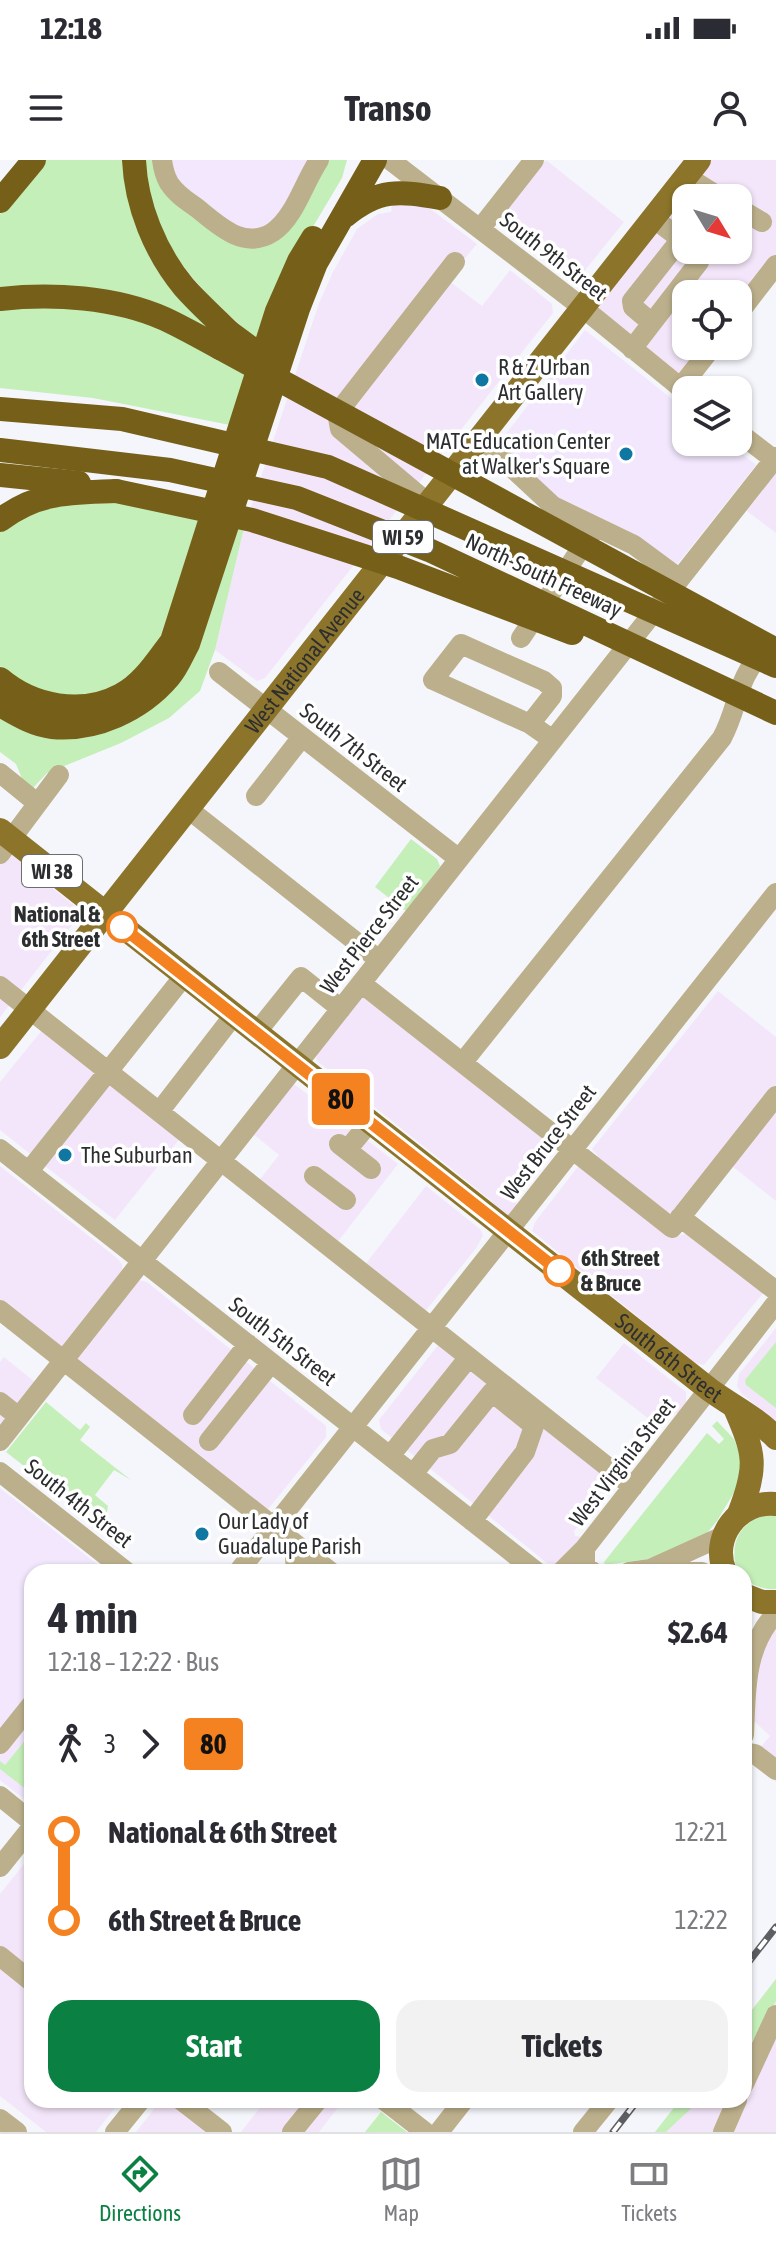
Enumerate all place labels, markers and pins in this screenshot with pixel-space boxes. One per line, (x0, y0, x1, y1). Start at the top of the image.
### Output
place label: R & Z Urban Art Gallery (498, 354, 590, 405)
marker: R & Z Urban Art Gallery (473, 371, 491, 389)
place label: MATC Education Center at Walker's Square (426, 428, 610, 479)
marker: MATC Education Center at Walker's Square (617, 445, 635, 463)
place label: National & 6th Street (14, 901, 101, 952)
marker: National & 6th Street (107, 912, 137, 942)
place label: The Suburban (81, 1142, 193, 1168)
marker: The Suburban (56, 1146, 74, 1164)
place label: 6th Street & Bruce (581, 1245, 660, 1296)
marker: 6th Street & Bruce (544, 1256, 574, 1286)
place label: Our Lady of Guadalupe Parish (218, 1508, 362, 1559)
marker: Our Lady of Guadalupe Parish (193, 1525, 211, 1543)

